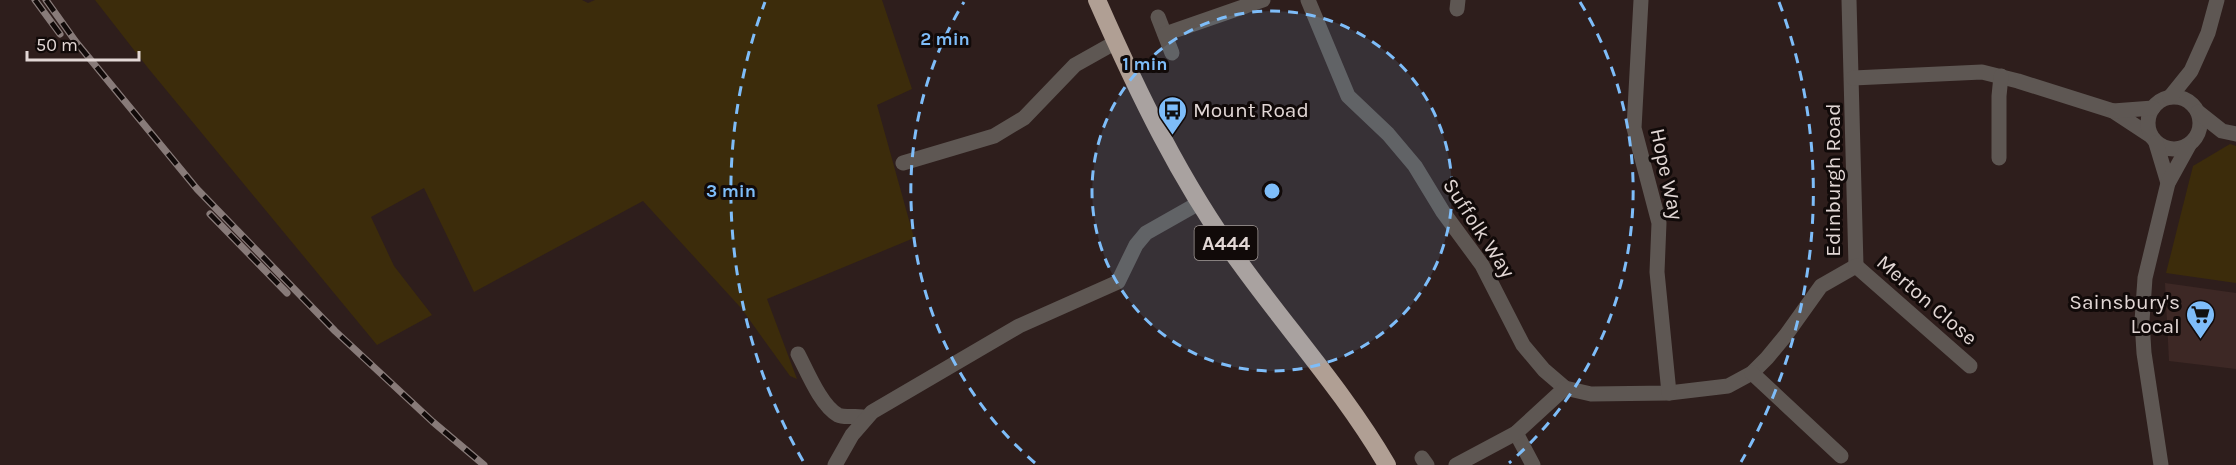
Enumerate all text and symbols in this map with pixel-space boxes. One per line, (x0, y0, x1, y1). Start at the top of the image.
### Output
scale bar (27, 24, 140, 62)
text: 2 min (920, 28, 970, 50)
text: 50 m (36, 34, 78, 56)
text: 1 min (1122, 53, 1168, 75)
bus stop icon: Mount Road (1156, 94, 1188, 136)
place label: Mount Road (1193, 98, 1309, 122)
street label: Edinburgh Road (1821, 103, 1845, 257)
street label: Hope Way (1646, 126, 1688, 222)
street label: Suffolk Way (1438, 174, 1520, 282)
text: 3 min (706, 180, 756, 202)
centre of rings (1262, 181, 1282, 201)
road number: A444 (1194, 226, 1258, 260)
street label: Merton Close (1872, 250, 1982, 350)
place label: Sainsbury's Local (2069, 290, 2180, 338)
supermarket icon: Sainsbury's Local (2185, 298, 2217, 340)

